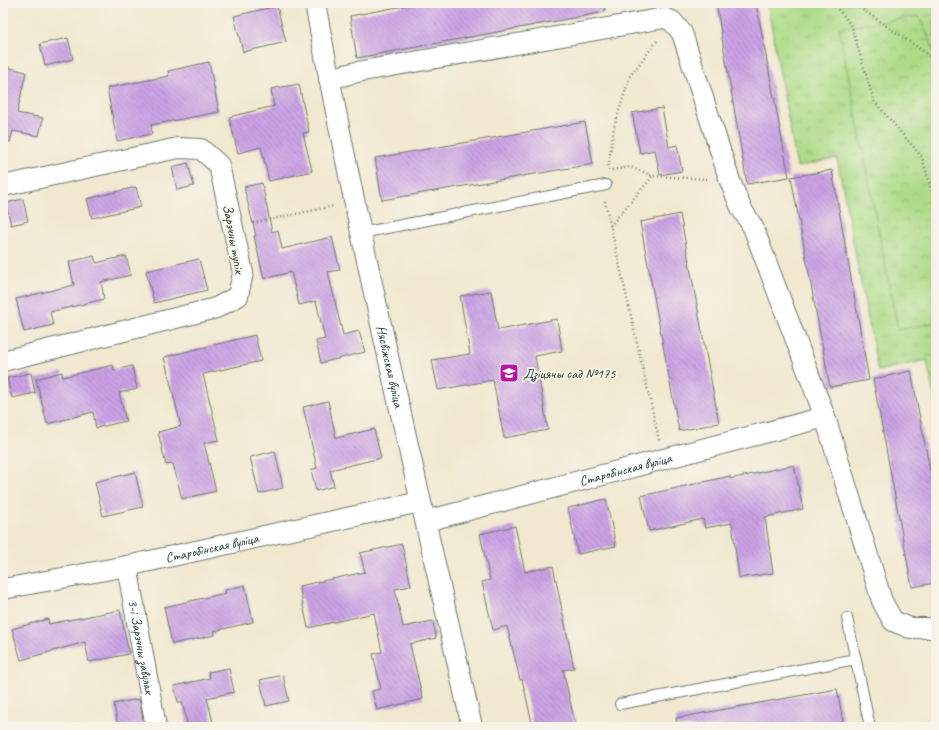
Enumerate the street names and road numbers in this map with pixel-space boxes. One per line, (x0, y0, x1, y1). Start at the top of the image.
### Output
street label: Зарэчны тупік (219, 203, 248, 277)
street label: Нясвіжская вуліца (372, 324, 407, 410)
street label: Старобінская вуліца (577, 449, 674, 490)
street label: Старобінская вуліца (164, 529, 261, 566)
street label: 3-і Зарэчны завулак (124, 598, 158, 697)

